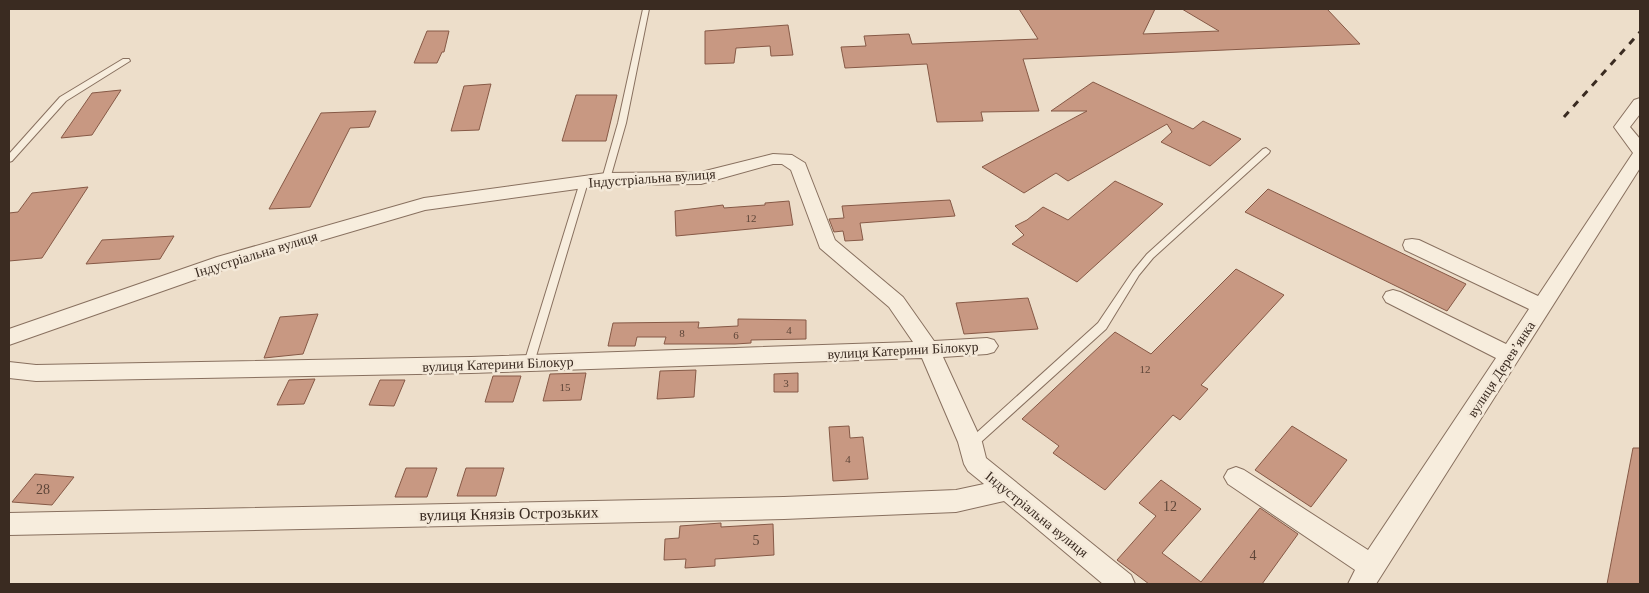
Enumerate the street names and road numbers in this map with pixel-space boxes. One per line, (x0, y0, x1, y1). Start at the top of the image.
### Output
street label: Індустріальна вулиця (588, 167, 717, 190)
street label: Індустріальна вулиця (193, 229, 320, 280)
street label: вулиця Деревʼянка (1465, 318, 1539, 420)
street label: вулиця Катерини Білокур (827, 339, 979, 362)
street label: вулиця Катерини Білокур (422, 354, 574, 375)
street label: Індустріальна вулиця (982, 468, 1091, 561)
street label: вулиця Князів Острозьких (419, 503, 599, 525)

